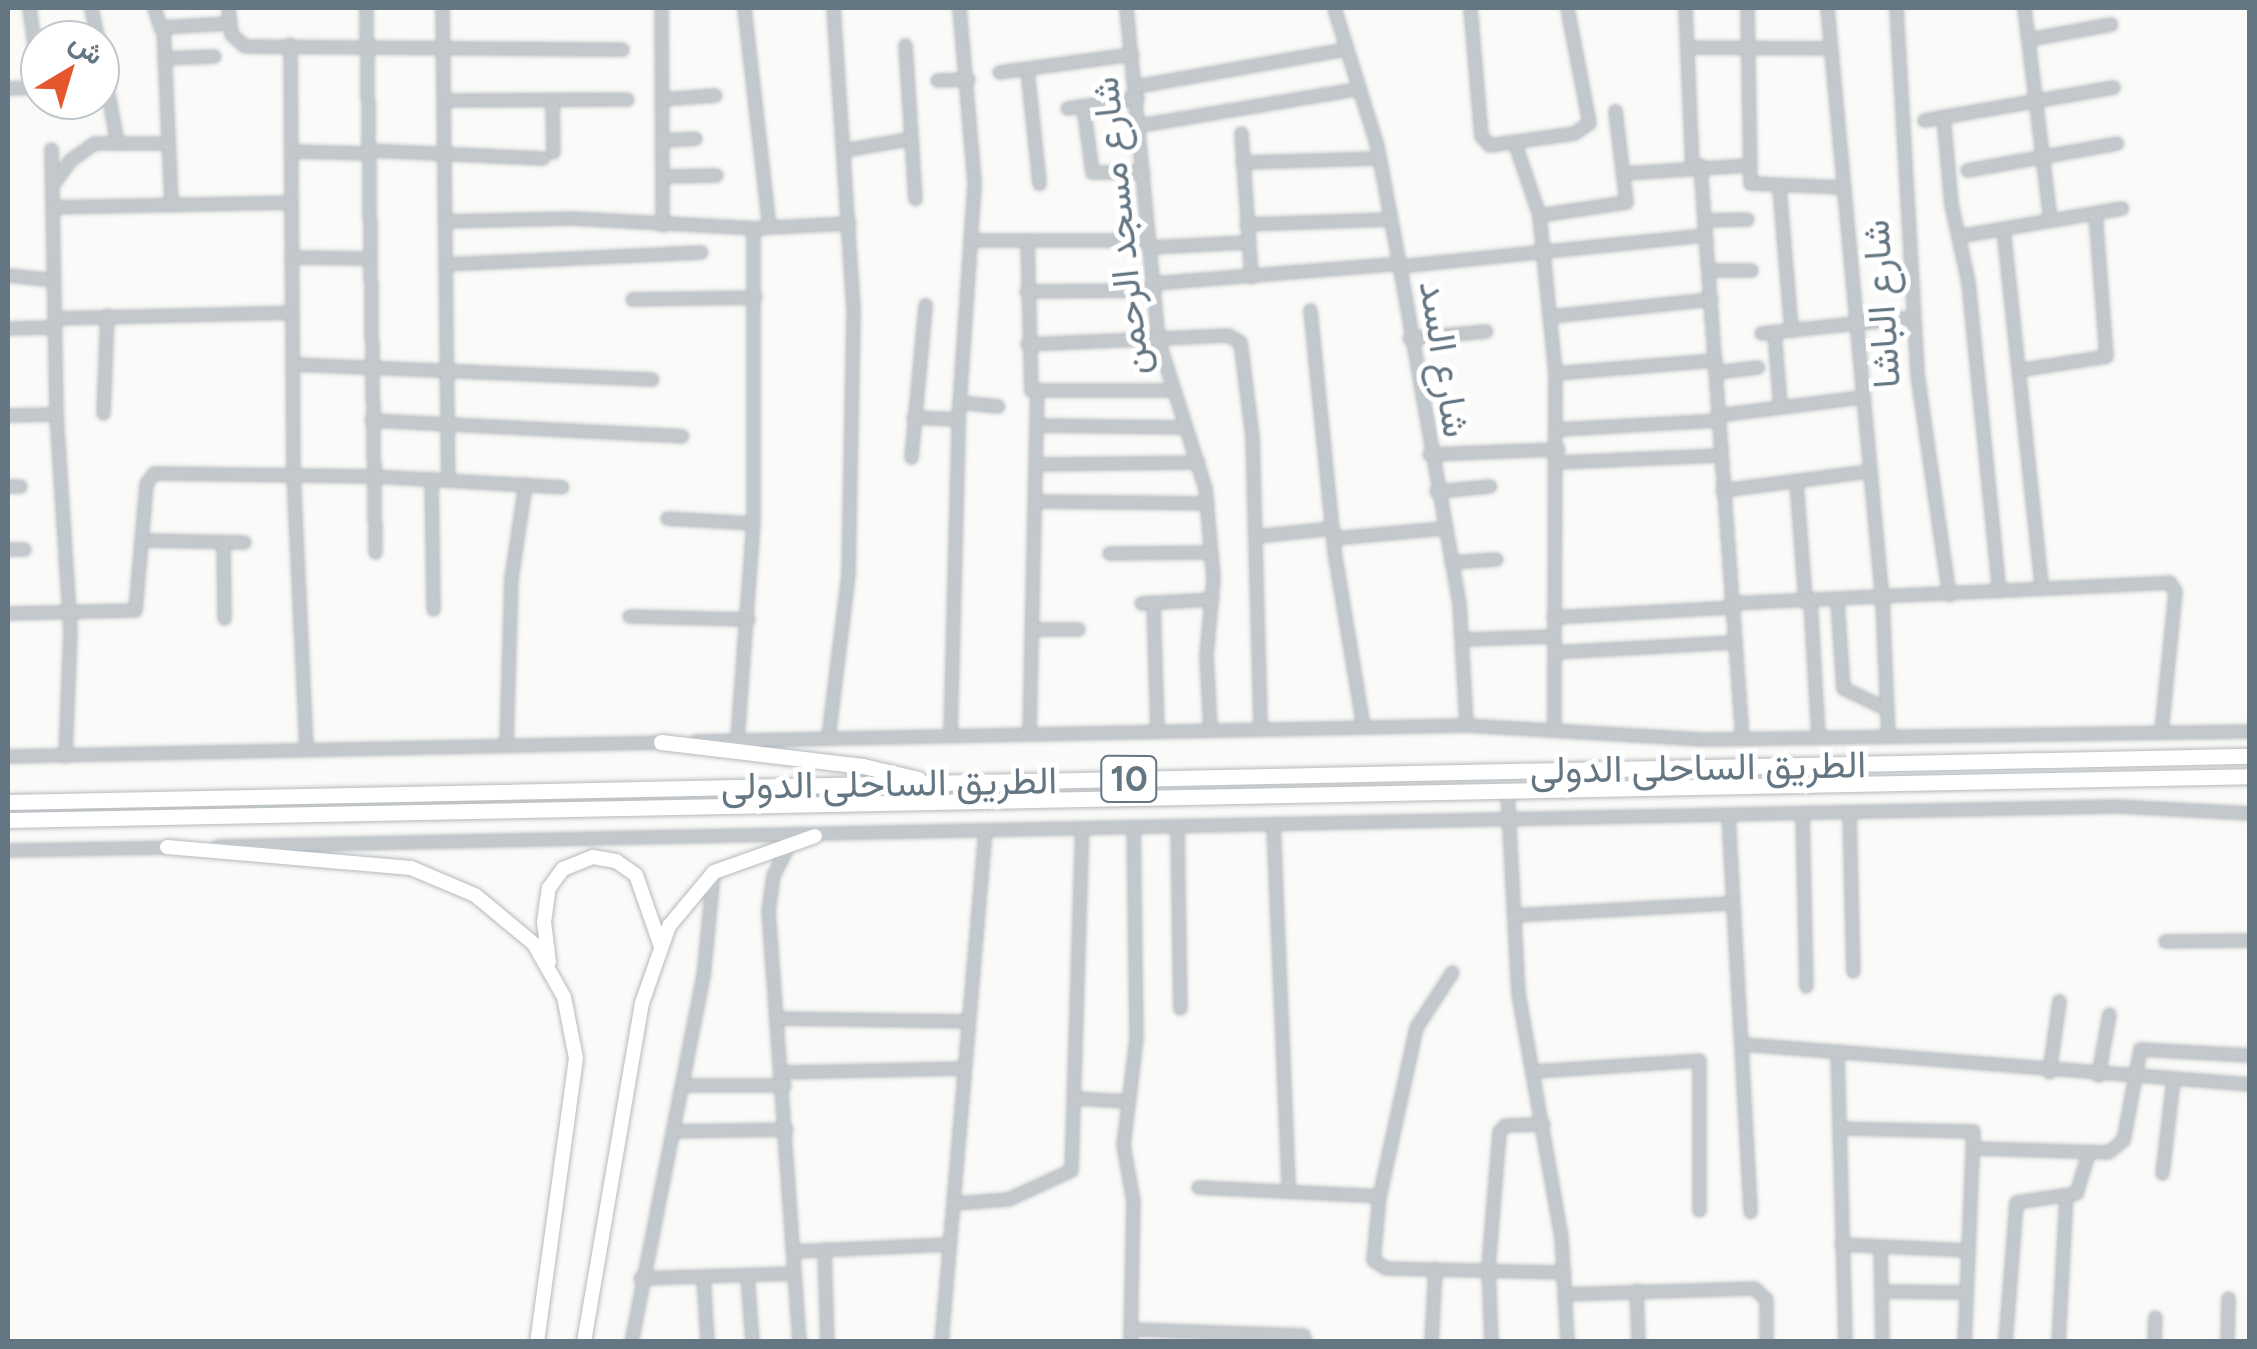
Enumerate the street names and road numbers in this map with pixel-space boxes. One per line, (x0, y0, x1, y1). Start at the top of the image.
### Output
street label: شارع مسجد الرحمن (1083, 75, 1159, 377)
street label: شارع الباشا (1853, 218, 1911, 390)
street label: شارع السد (1409, 277, 1479, 441)
street label: الطريق الساحلى الدولى (1529, 742, 1867, 794)
road number: 10 (1099, 749, 1159, 809)
street label: الطريق الساحلى الدولى (720, 758, 1058, 810)

